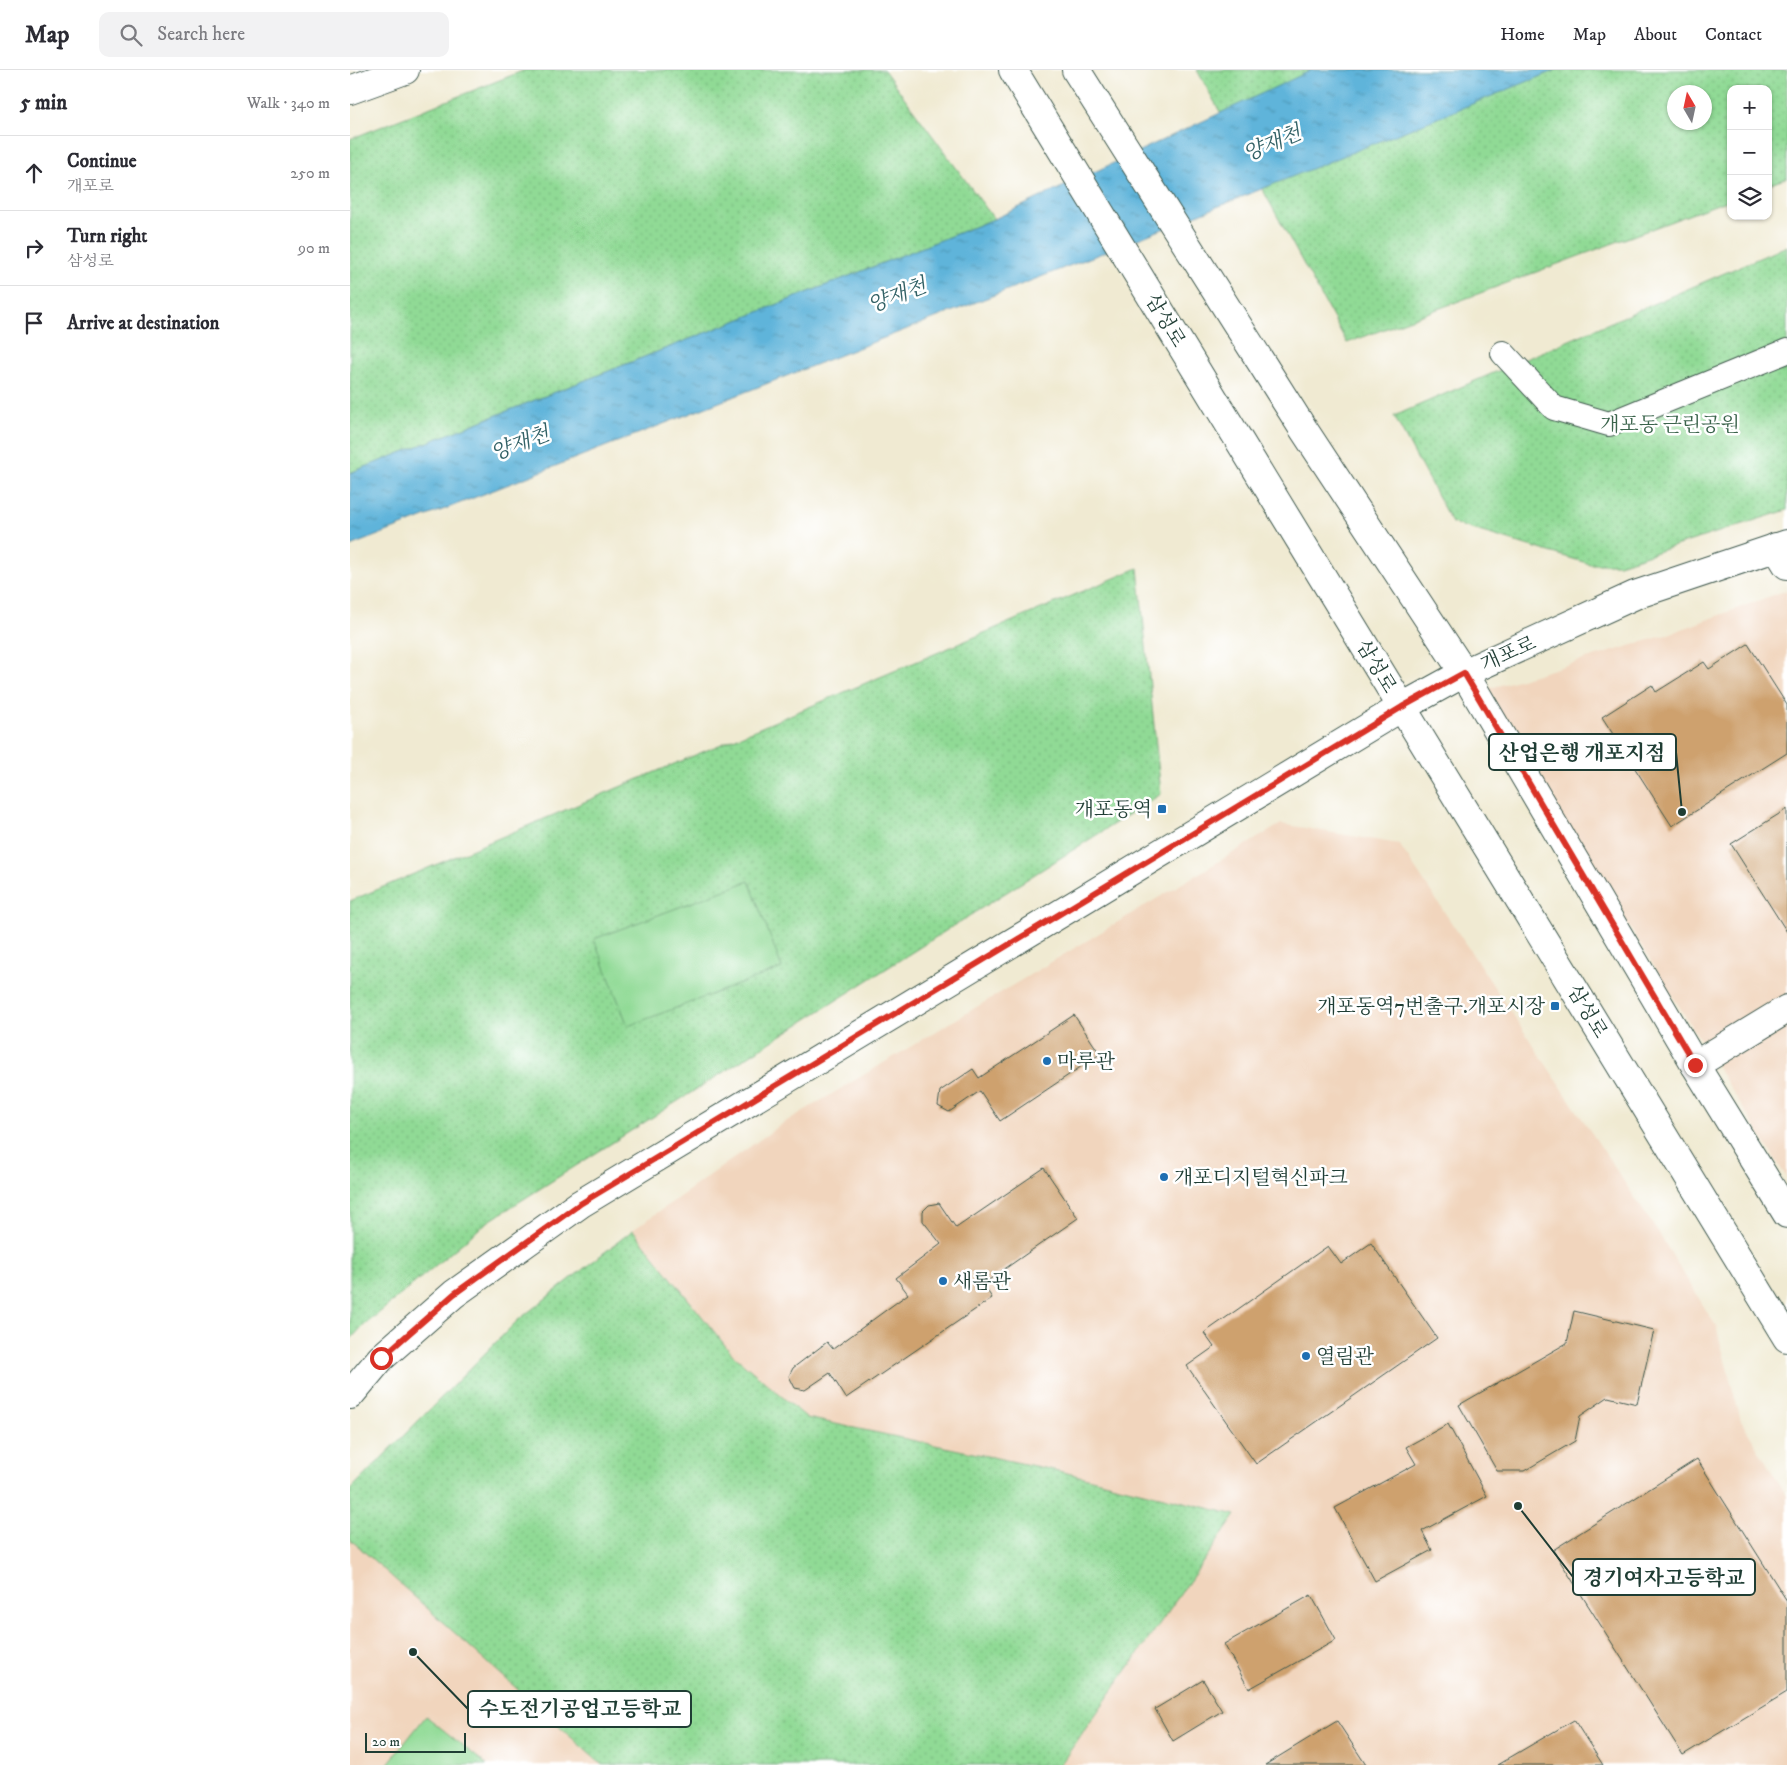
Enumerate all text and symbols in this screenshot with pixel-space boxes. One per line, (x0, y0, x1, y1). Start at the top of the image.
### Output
search box (99, 12, 449, 57)
text: Map (25, 20, 69, 50)
icon: search (117, 21, 145, 49)
text: Search here (157, 23, 245, 46)
text: Home (1500, 24, 1545, 46)
text: Map (1573, 24, 1606, 46)
text: About (1634, 24, 1677, 46)
text: Contact (1705, 24, 1762, 46)
north arrow (1667, 85, 1712, 130)
map controls (1727, 85, 1772, 220)
button: + (1727, 85, 1772, 130)
text: 5 min (20, 90, 67, 116)
text: Walk · 340 m (247, 93, 330, 113)
water label: 양재천 (1239, 119, 1307, 168)
button: − (1727, 130, 1772, 175)
text: Continue (67, 150, 137, 173)
icon: ahead (20, 159, 48, 187)
text: 250 m (290, 163, 330, 183)
button: layers (1727, 175, 1772, 220)
text: 개포로 (67, 176, 113, 196)
text: Turn right (67, 225, 147, 248)
icon: right (20, 234, 48, 262)
text: 90 m (298, 238, 330, 258)
text: 삼성로 (67, 251, 113, 271)
water label: 양재천 (864, 272, 932, 319)
street label: 삼성로 (1139, 289, 1190, 352)
icon: arrive (20, 309, 48, 337)
text: Arrive at destination (67, 312, 219, 335)
park label: 개포동 근린공원 (1600, 413, 1740, 438)
water label: 양재천 (487, 420, 555, 467)
street label: 개포로 (1477, 631, 1540, 678)
street label: 삼성로 (1350, 635, 1401, 698)
callout: 산업은행 개포지점 (1489, 734, 1676, 770)
text: 산업은행 개포지점 (1499, 741, 1665, 767)
place label: 개포동역 (1075, 798, 1152, 823)
marker: 개포동역 (1156, 803, 1168, 815)
street label: 삼성로 (1561, 980, 1612, 1043)
place label: 개포동역7번출구.개포시장 (1317, 995, 1546, 1020)
marker: 개포동역7번출구.개포시장 (1549, 1000, 1561, 1012)
place label: 마루관 (1057, 1050, 1116, 1075)
route end (1684, 1054, 1707, 1077)
marker: 마루관 (1041, 1055, 1053, 1067)
place label: 개포디지털혁신파크 (1174, 1166, 1348, 1191)
marker: 개포디지털혁신파크 (1158, 1171, 1170, 1183)
place label: 새롬관 (953, 1270, 1012, 1295)
marker: 새롬관 (937, 1275, 949, 1287)
place label: 열림관 (1316, 1345, 1375, 1370)
route start (370, 1347, 393, 1370)
marker: 열림관 (1300, 1350, 1312, 1362)
callout: 경기여자고등학교 (1573, 1559, 1755, 1595)
text: 경기여자고등학교 (1583, 1566, 1745, 1592)
callout: 수도전기공업고등학교 (468, 1691, 691, 1727)
text: 수도전기공업고등학교 (479, 1697, 681, 1723)
scale bar (365, 1730, 466, 1753)
text: 20 m (372, 1733, 400, 1751)

